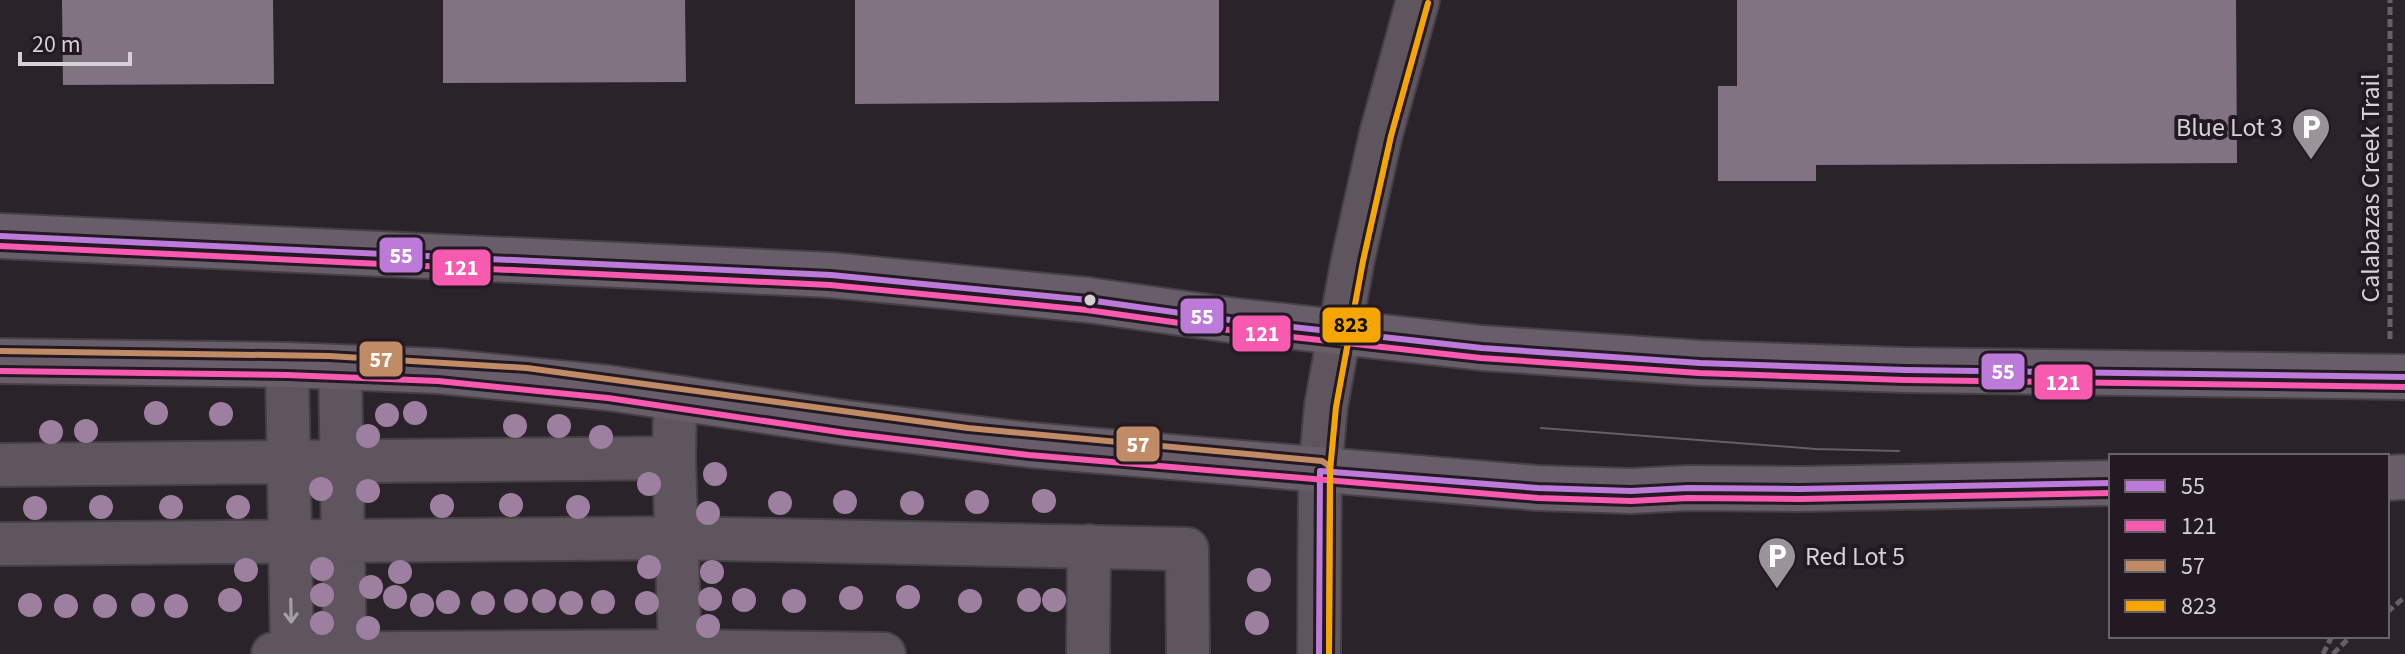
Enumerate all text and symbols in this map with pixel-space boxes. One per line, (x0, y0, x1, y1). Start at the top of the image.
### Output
scale bar (20, 16, 130, 66)
text: 20 m (32, 27, 81, 62)
street label: Calabazas Creek Trail (2352, 73, 2389, 303)
parking icon: Blue Lot 3 (2290, 106, 2332, 161)
place label: Blue Lot 3 (2176, 109, 2283, 146)
line badge: 55 (378, 236, 424, 274)
text: 55 (389, 240, 413, 272)
line badge: 121 (431, 248, 492, 287)
text: 121 (444, 252, 478, 284)
unlabelled marker (1082, 292, 1098, 308)
line badge: 55 (1179, 297, 1225, 335)
text: 55 (1190, 301, 1214, 333)
line badge: 823 (1321, 306, 1382, 344)
text: 823 (1334, 309, 1368, 341)
line badge: 121 (1231, 314, 1292, 353)
text: 121 (1245, 318, 1279, 350)
line badge: 57 (358, 340, 404, 378)
text: 57 (369, 344, 393, 376)
line badge: 55 (1980, 352, 2026, 391)
text: 55 (1991, 356, 2015, 388)
line badge: 121 (2033, 363, 2094, 401)
text: 121 (2046, 367, 2080, 399)
line badge: 57 (1115, 425, 1161, 463)
text: 57 (1126, 429, 1150, 461)
legend (2109, 454, 2389, 638)
text: 55 (2181, 469, 2205, 504)
text: 121 (2181, 509, 2217, 544)
parking icon: Red Lot 5 (1756, 535, 1798, 590)
place label: Red Lot 5 (1805, 538, 1905, 575)
text: 57 (2181, 549, 2205, 584)
text: 823 (2181, 589, 2217, 624)
one-way arrow (284, 597, 299, 624)

